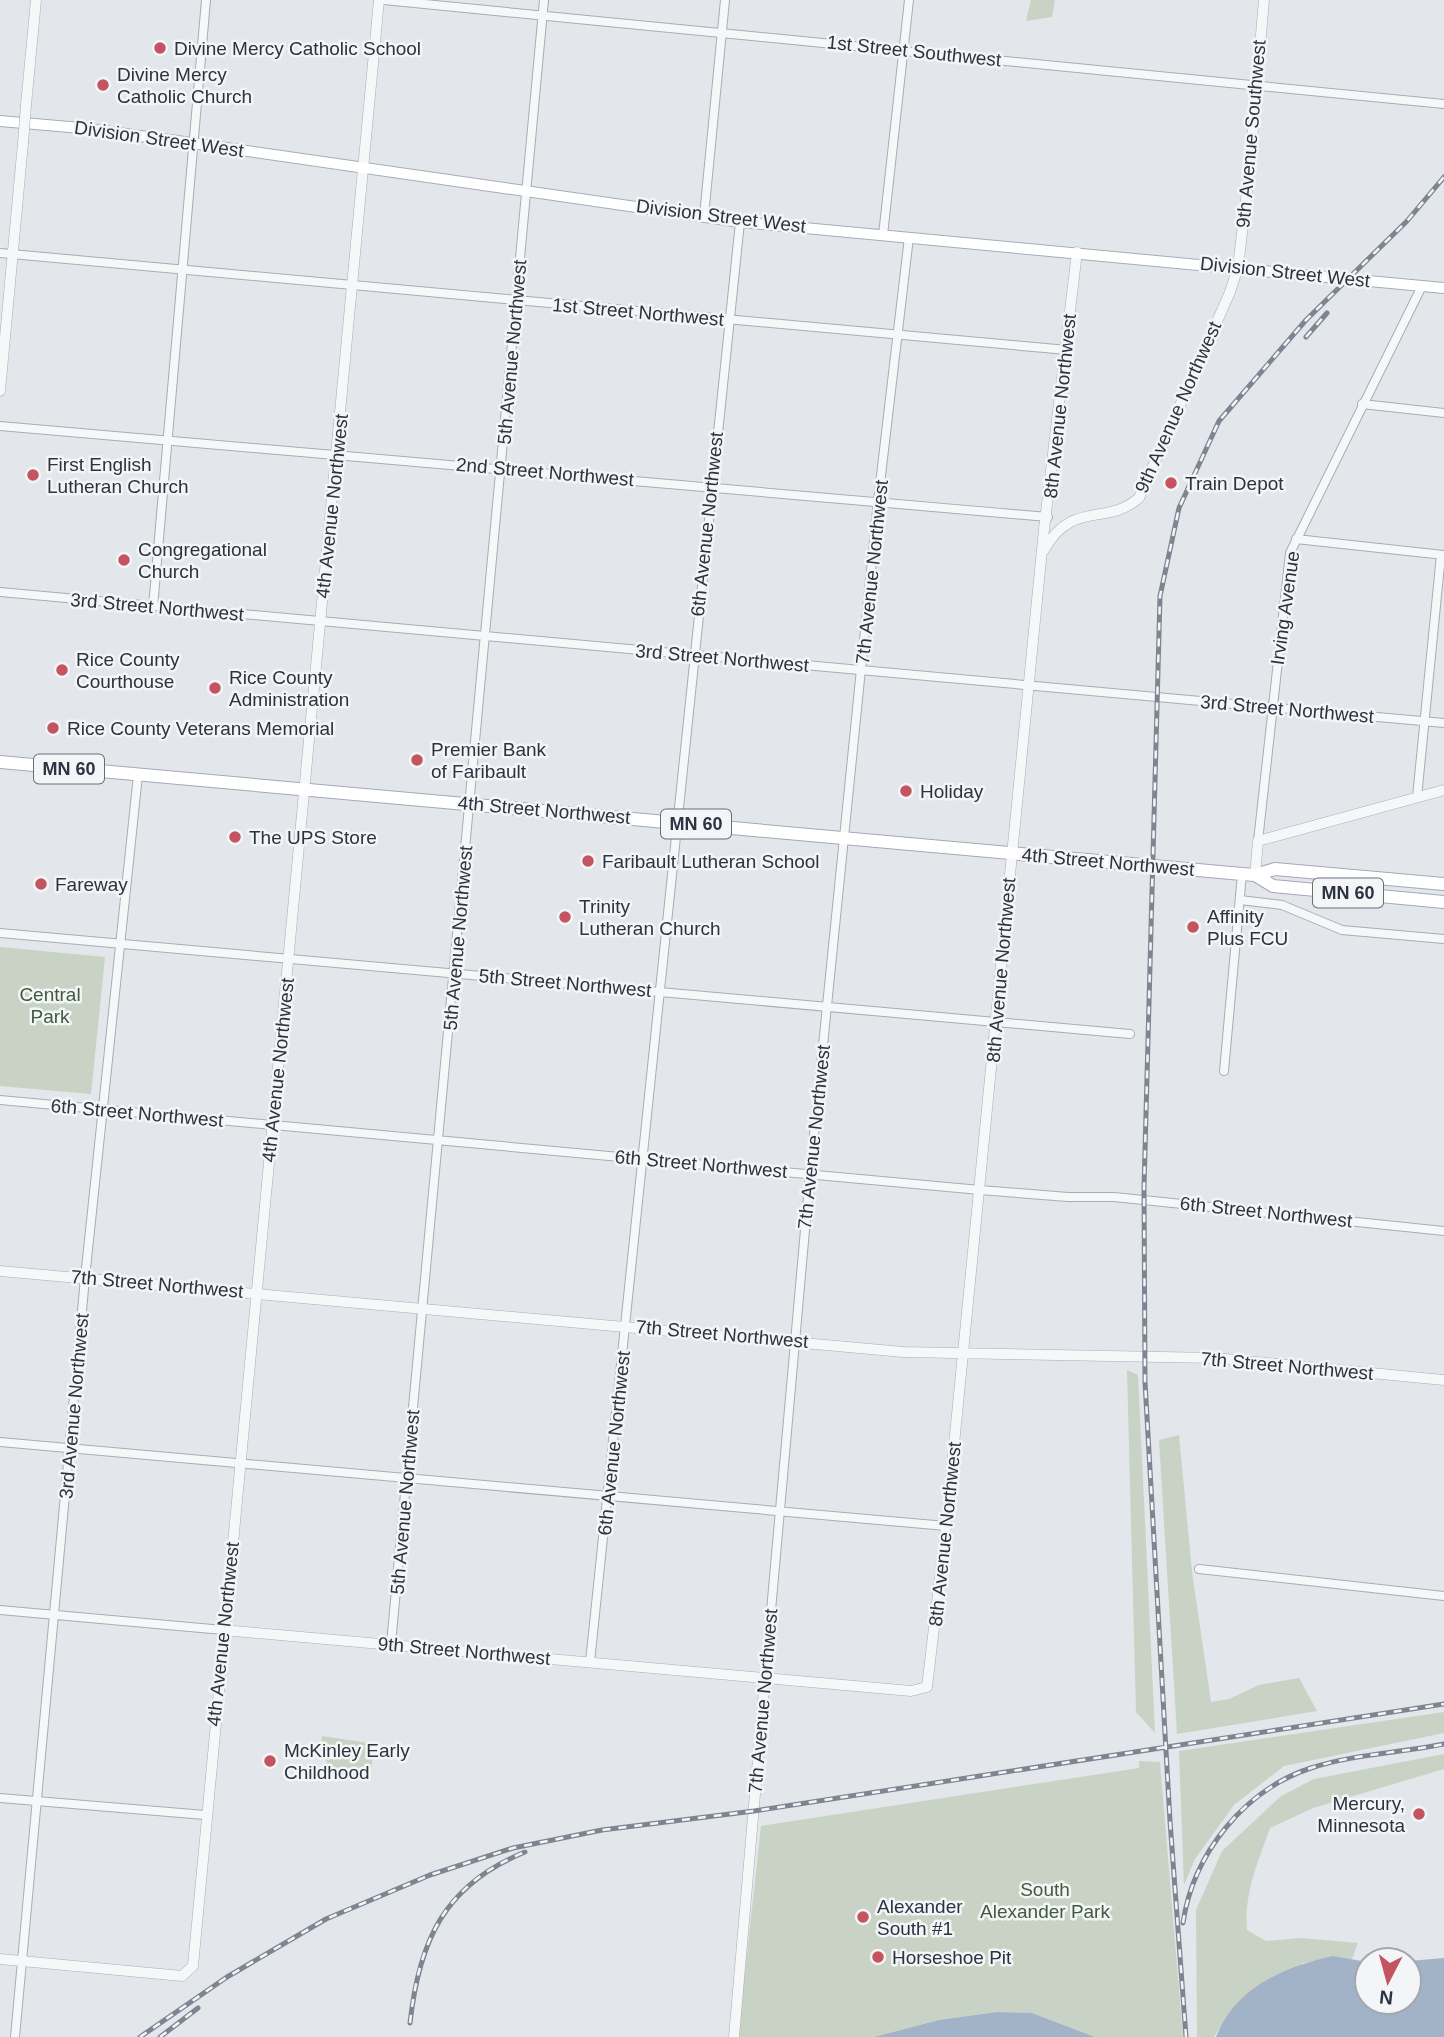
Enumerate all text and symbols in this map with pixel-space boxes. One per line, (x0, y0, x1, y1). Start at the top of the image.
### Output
street label: 1st Street Southwest (826, 31, 1003, 71)
place label: Divine Mercy Catholic School (174, 38, 421, 59)
street label: 9th Avenue Southwest (1232, 38, 1270, 229)
marker: Divine Mercy Catholic School (152, 40, 168, 56)
place label: Divine Mercy Catholic Church (117, 64, 252, 107)
marker: Divine Mercy Catholic Church (95, 77, 111, 93)
street label: Division Street West (73, 117, 246, 161)
street label: Division Street West (635, 195, 808, 237)
street label: Division Street West (1199, 253, 1372, 291)
street label: 5th Avenue Northwest (493, 258, 531, 445)
street label: 1st Street Northwest (551, 294, 725, 330)
street label: 8th Avenue Northwest (1040, 312, 1080, 499)
street label: 9th Avenue Northwest (1131, 317, 1226, 496)
street label: 4th Avenue Northwest (312, 412, 352, 599)
street label: 6th Avenue Northwest (687, 430, 727, 617)
place label: First English Lutheran Church (47, 454, 189, 497)
street label: 2nd Street Northwest (455, 454, 636, 490)
marker: First English Lutheran Church (25, 467, 41, 483)
place label: Train Depot (1185, 473, 1284, 494)
marker: Train Depot (1163, 475, 1179, 491)
street label: 7th Avenue Northwest (852, 478, 892, 665)
place label: Congregational Church (138, 539, 267, 582)
street label: Irving Avenue (1267, 550, 1303, 666)
marker: Congregational Church (116, 552, 132, 568)
street label: 3rd Street Northwest (69, 589, 245, 625)
street label: 3rd Street Northwest (634, 640, 810, 676)
place label: Rice County Courthouse (76, 649, 180, 692)
marker: Rice County Courthouse (54, 662, 70, 678)
place label: Rice County Administration (229, 667, 349, 710)
marker: Rice County Administration (207, 680, 223, 696)
street label: 3rd Street Northwest (1199, 691, 1375, 727)
place label: Rice County Veterans Memorial (67, 718, 334, 739)
marker: Rice County Veterans Memorial (45, 720, 61, 736)
place label: Premier Bank of Faribault (431, 739, 547, 782)
marker: Premier Bank of Faribault (409, 752, 425, 768)
road number: MN 60 (34, 754, 104, 784)
place label: Holiday (920, 781, 984, 802)
marker: Holiday (898, 783, 914, 799)
street label: 4th Street Northwest (457, 792, 632, 828)
road number: MN 60 (661, 810, 731, 838)
place label: The UPS Store (249, 827, 377, 848)
marker: The UPS Store (227, 829, 243, 845)
street label: 5th Avenue Northwest (439, 844, 477, 1031)
street label: 4th Street Northwest (1021, 844, 1196, 880)
place label: Faribault Lutheran School (602, 851, 820, 872)
marker: Faribault Lutheran School (580, 853, 596, 869)
place label: Fareway (55, 874, 128, 895)
marker: Fareway (33, 876, 49, 892)
street label: 8th Avenue Northwest (982, 876, 1020, 1063)
road number: MN 60 (1313, 878, 1383, 908)
place label: Trinity Lutheran Church (579, 896, 721, 939)
place label: Affinity Plus FCU (1207, 906, 1288, 949)
marker: Trinity Lutheran Church (557, 909, 573, 925)
marker: Affinity Plus FCU (1185, 919, 1201, 935)
street label: 5th Street Northwest (478, 965, 653, 1001)
street label: 4th Avenue Northwest (258, 976, 298, 1163)
park label: Central Park (19, 984, 81, 1027)
street label: 7th Avenue Northwest (794, 1043, 834, 1230)
street label: 6th Street Northwest (50, 1095, 225, 1131)
street label: 6th Street Northwest (614, 1146, 789, 1182)
street label: 6th Street Northwest (1179, 1193, 1354, 1232)
street label: 7th Street Northwest (70, 1266, 245, 1302)
street label: 3rd Avenue Northwest (55, 1311, 93, 1500)
street label: 7th Street Northwest (635, 1316, 810, 1352)
street label: 7th Street Northwest (1200, 1348, 1375, 1384)
street label: 6th Avenue Northwest (594, 1349, 634, 1536)
street label: 5th Avenue Northwest (386, 1408, 424, 1595)
street label: 8th Avenue Northwest (925, 1440, 965, 1627)
street label: 4th Avenue Northwest (203, 1540, 243, 1727)
street label: 7th Avenue Northwest (744, 1607, 782, 1794)
street label: 9th Street Northwest (377, 1633, 552, 1669)
place label: McKinley Early Childhood (284, 1740, 410, 1783)
marker: McKinley Early Childhood (262, 1753, 278, 1769)
place label: Mercury, Minnesota (1317, 1793, 1405, 1836)
marker: Mercury, Minnesota (1411, 1806, 1427, 1822)
park label: South Alexander Park (980, 1879, 1110, 1922)
place label: Alexander South #1 (877, 1896, 963, 1939)
marker: Alexander South #1 (855, 1909, 871, 1925)
north arrow (1353, 1946, 1423, 2016)
place label: Horseshoe Pit (892, 1947, 1012, 1968)
marker: Horseshoe Pit (870, 1949, 886, 1965)
text: N (1378, 1986, 1394, 2009)

